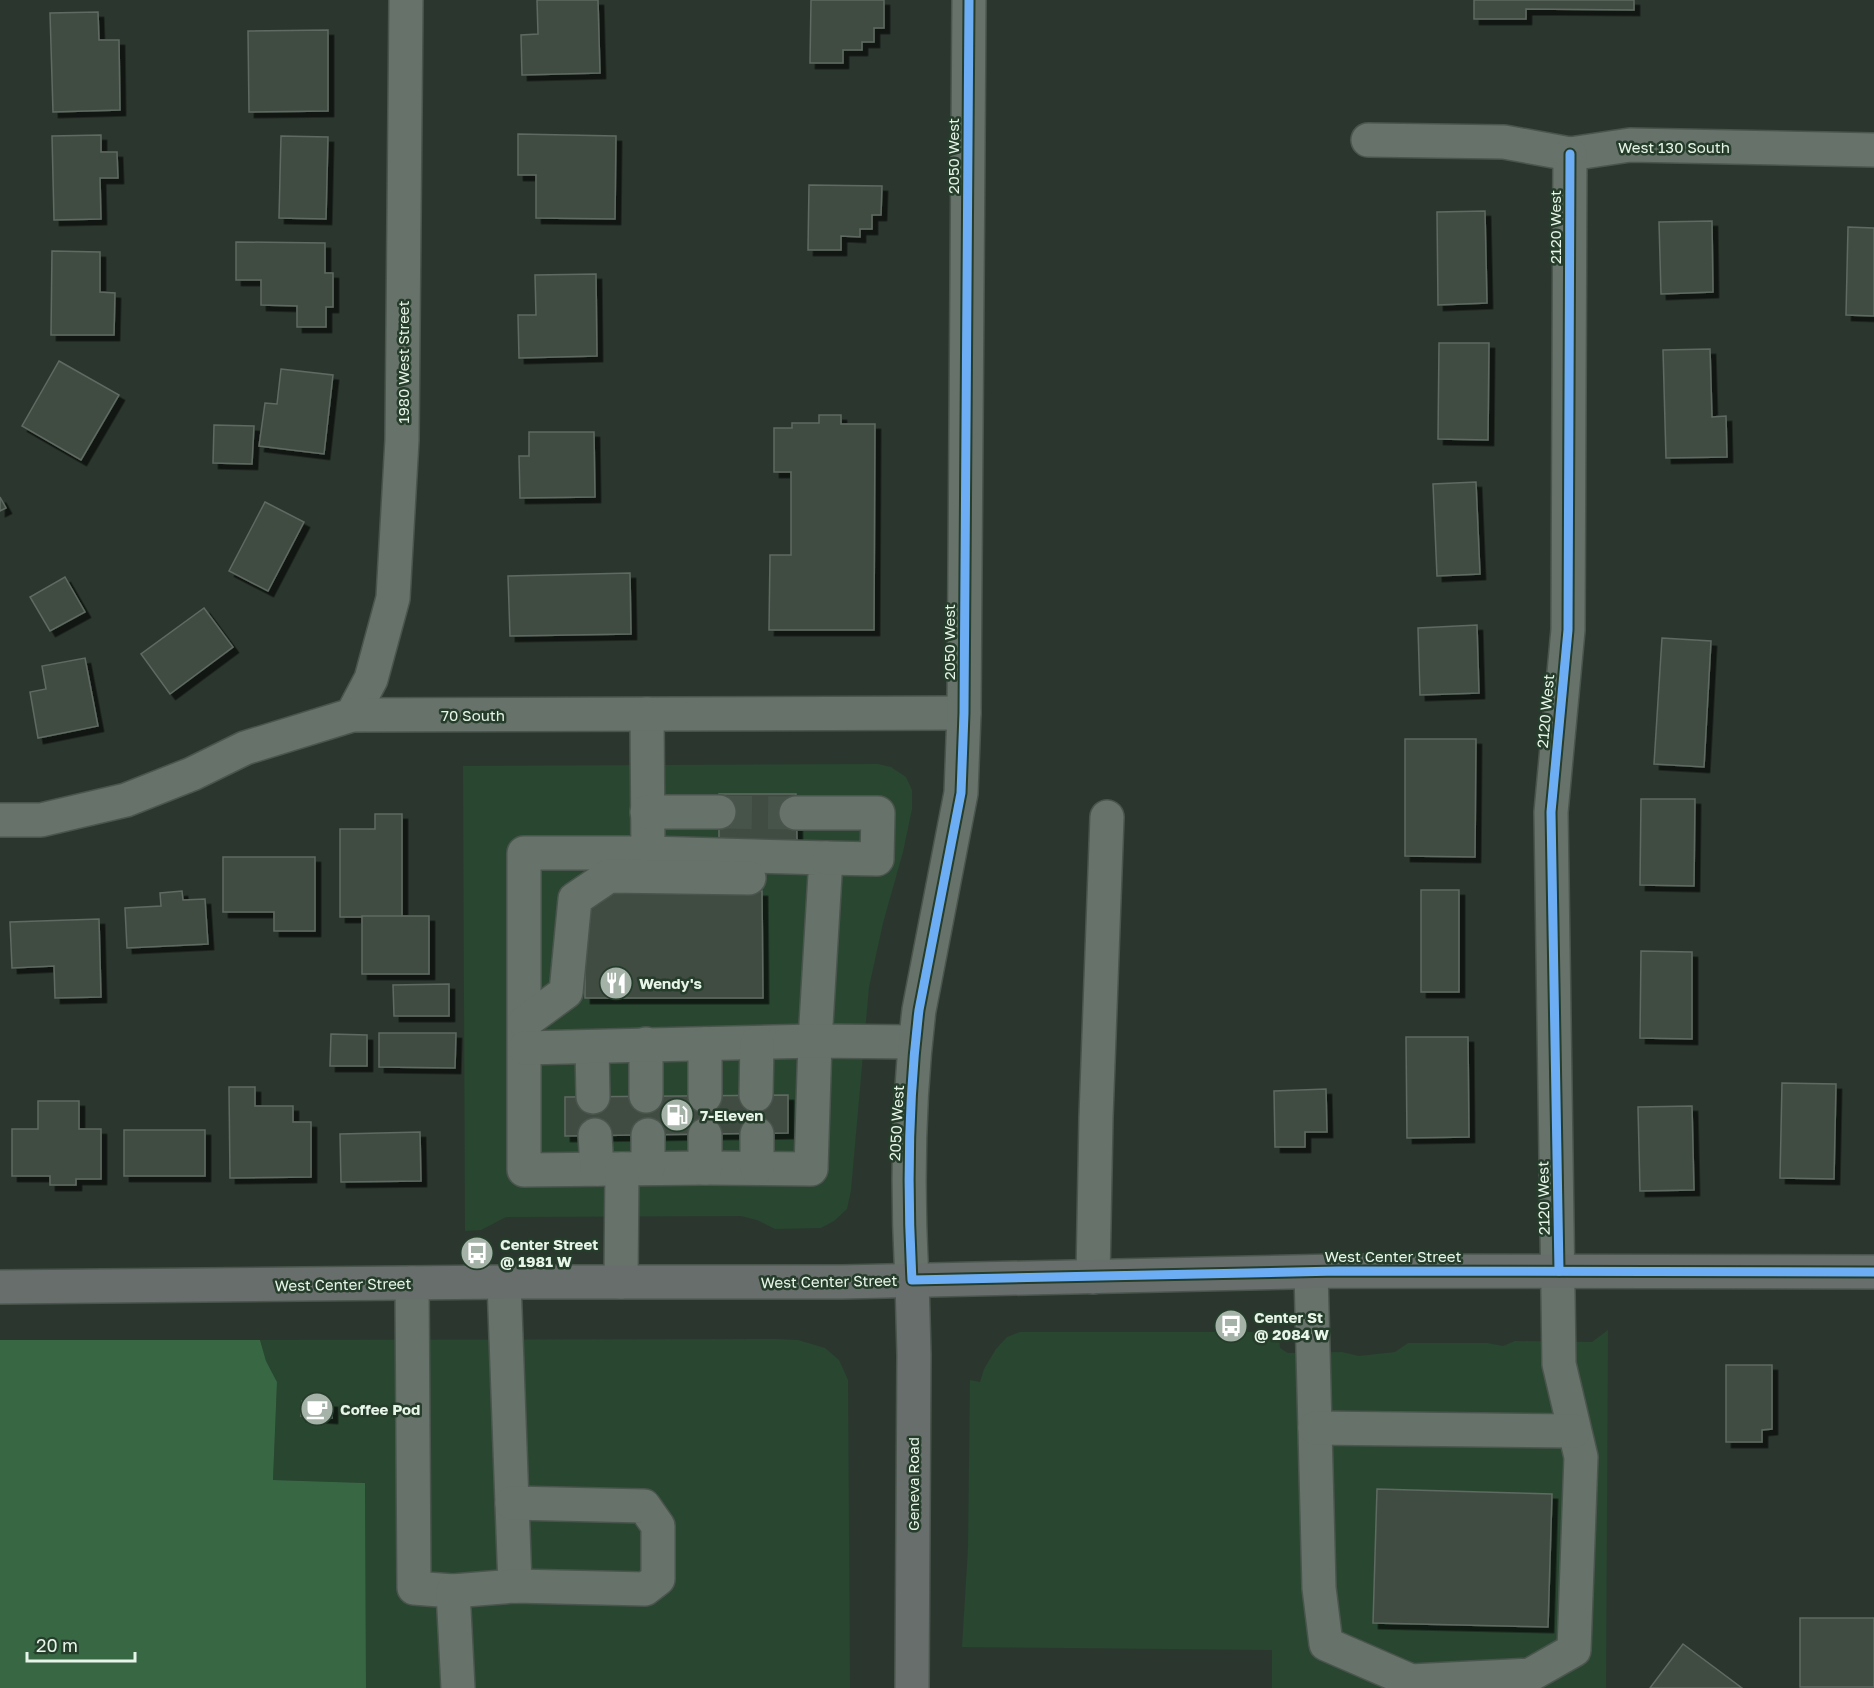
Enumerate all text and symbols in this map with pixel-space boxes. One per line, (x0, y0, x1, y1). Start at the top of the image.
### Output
street label: 2050 West (944, 118, 962, 194)
street label: West 130 South (1618, 138, 1730, 156)
street label: 2120 West (1546, 190, 1564, 264)
street label: 1980 West Street (394, 300, 412, 424)
street label: 2050 West (940, 604, 958, 680)
street label: 2120 West (1533, 673, 1557, 749)
street label: 70 South (441, 706, 505, 724)
restaurant icon: Wendy's (598, 965, 634, 1001)
place label: Wendy's (639, 974, 702, 992)
street label: 2050 West (885, 1084, 907, 1162)
fuel station icon: 7-Eleven (659, 1097, 695, 1133)
place label: 7-Eleven (700, 1106, 763, 1124)
street label: 2120 West (1533, 1161, 1553, 1235)
bus stop icon: Center Street @ 1981 W (459, 1235, 495, 1271)
place label: Center Street @ 1981 W (500, 1235, 598, 1270)
street label: West Center Street (1325, 1247, 1461, 1265)
street label: West Center Street (760, 1271, 898, 1291)
street label: West Center Street (274, 1274, 412, 1294)
bus stop icon: Center St @ 2084 W (1213, 1308, 1249, 1344)
place label: Center St @ 2084 W (1254, 1308, 1329, 1343)
cafe icon: Coffee Pod (299, 1391, 335, 1427)
place label: Coffee Pod (340, 1400, 420, 1418)
street label: Geneva Road (904, 1437, 922, 1531)
scale bar (27, 1625, 135, 1663)
text: 20 m (36, 1634, 78, 1656)

